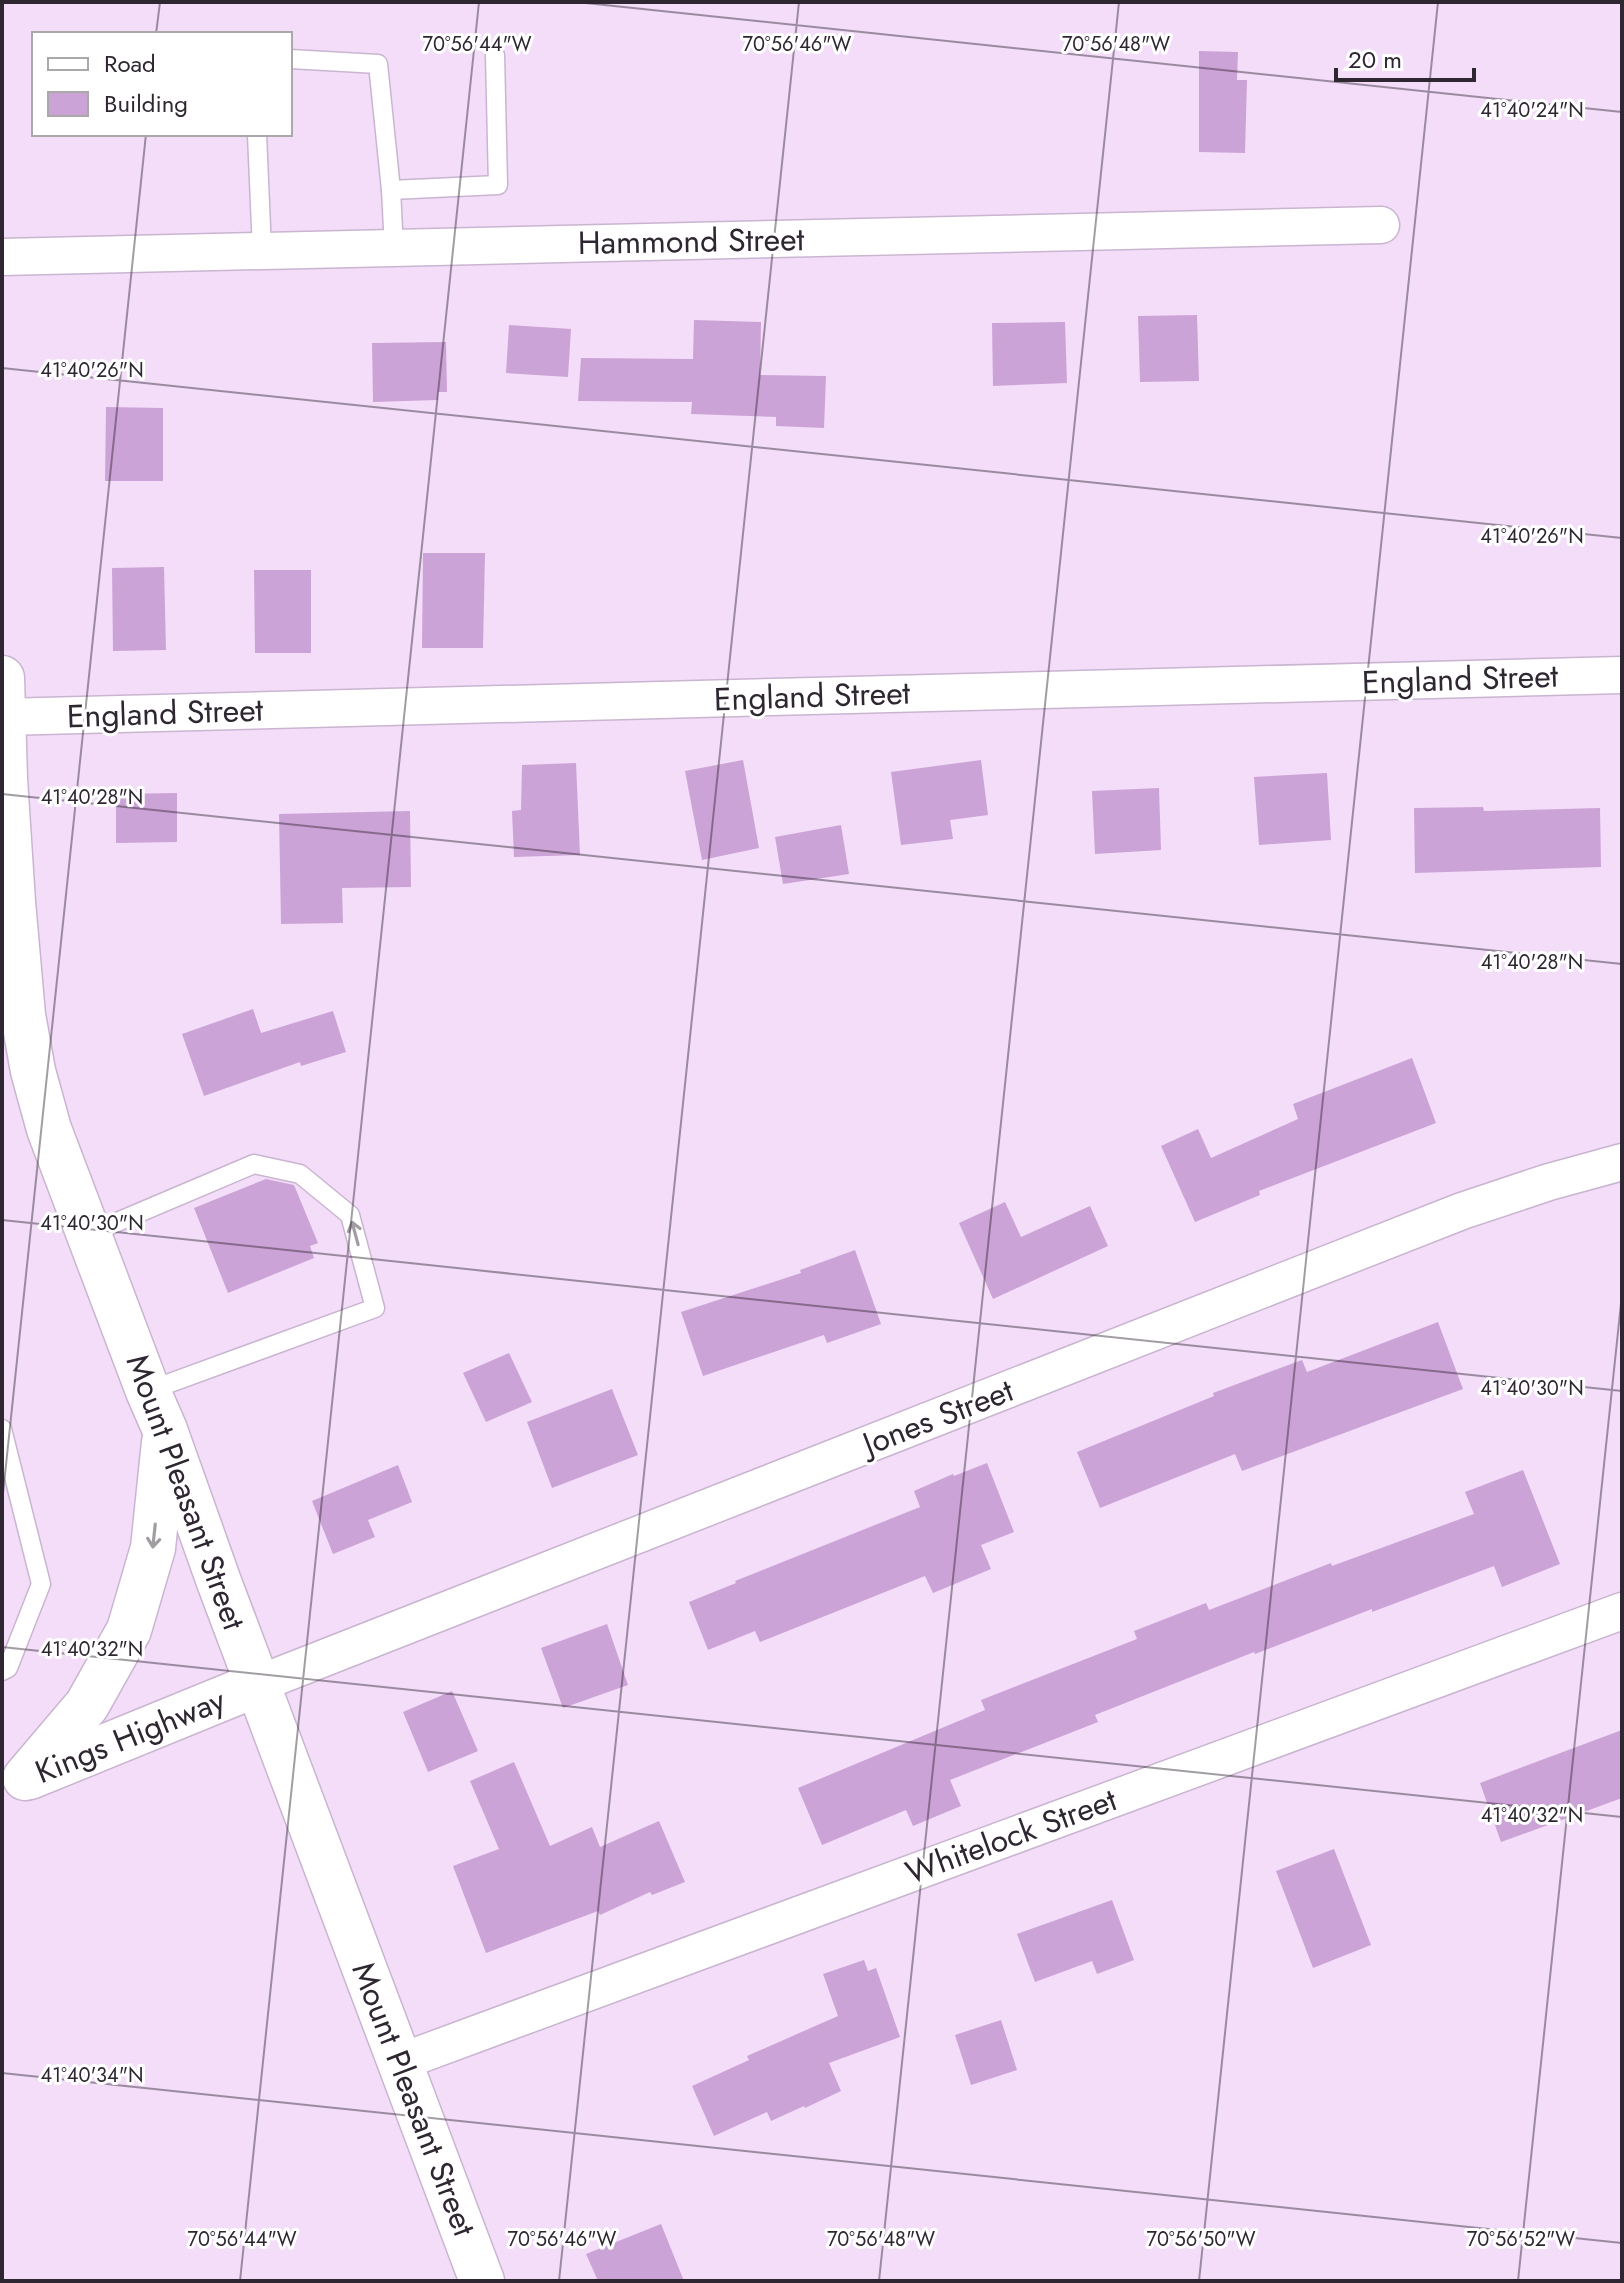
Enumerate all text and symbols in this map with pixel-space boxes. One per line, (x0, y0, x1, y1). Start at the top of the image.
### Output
text: 70°56'44"W (423, 30, 532, 59)
text: 70°56'46"W (743, 30, 852, 59)
text: 70°56'48"W (1062, 30, 1170, 59)
legend (32, 32, 292, 136)
scale bar (1336, 32, 1474, 82)
text: 20 m (1348, 42, 1402, 77)
text: Road (104, 46, 156, 81)
text: Building (104, 86, 188, 121)
text: 41°40'24"N (1480, 96, 1584, 125)
street label: Hammond Street (577, 216, 805, 266)
text: 41°40'26"N (40, 356, 144, 385)
text: 41°40'26"N (1480, 522, 1584, 551)
street label: England Street (1361, 653, 1559, 705)
street label: England Street (713, 670, 911, 722)
street label: England Street (66, 687, 264, 739)
text: 41°40'28"N (41, 783, 143, 812)
text: 41°40'28"N (1481, 948, 1583, 977)
text: 41°40'30"N (40, 1209, 144, 1238)
one-way arrow (347, 1220, 362, 1246)
street label: Mount Pleasant Street (115, 1348, 257, 1636)
street label: Jones Street (853, 1367, 1020, 1468)
text: 41°40'30"N (1480, 1374, 1584, 1403)
one-way arrow (147, 1522, 162, 1549)
text: 41°40'32"N (41, 1635, 143, 1664)
street label: Kings Highway (28, 1677, 233, 1795)
street label: Whitelock Street (899, 1776, 1123, 1895)
text: 41°40'32"N (1481, 1801, 1583, 1830)
street label: Mount Pleasant Street (341, 1955, 488, 2243)
text: 41°40'34"N (41, 2061, 143, 2090)
text: 70°56'44"W (188, 2225, 297, 2254)
text: 70°56'46"W (508, 2225, 617, 2254)
text: 70°56'48"W (827, 2225, 935, 2254)
text: 70°56'50"W (1147, 2225, 1256, 2254)
text: 70°56'52"W (1467, 2225, 1575, 2254)

